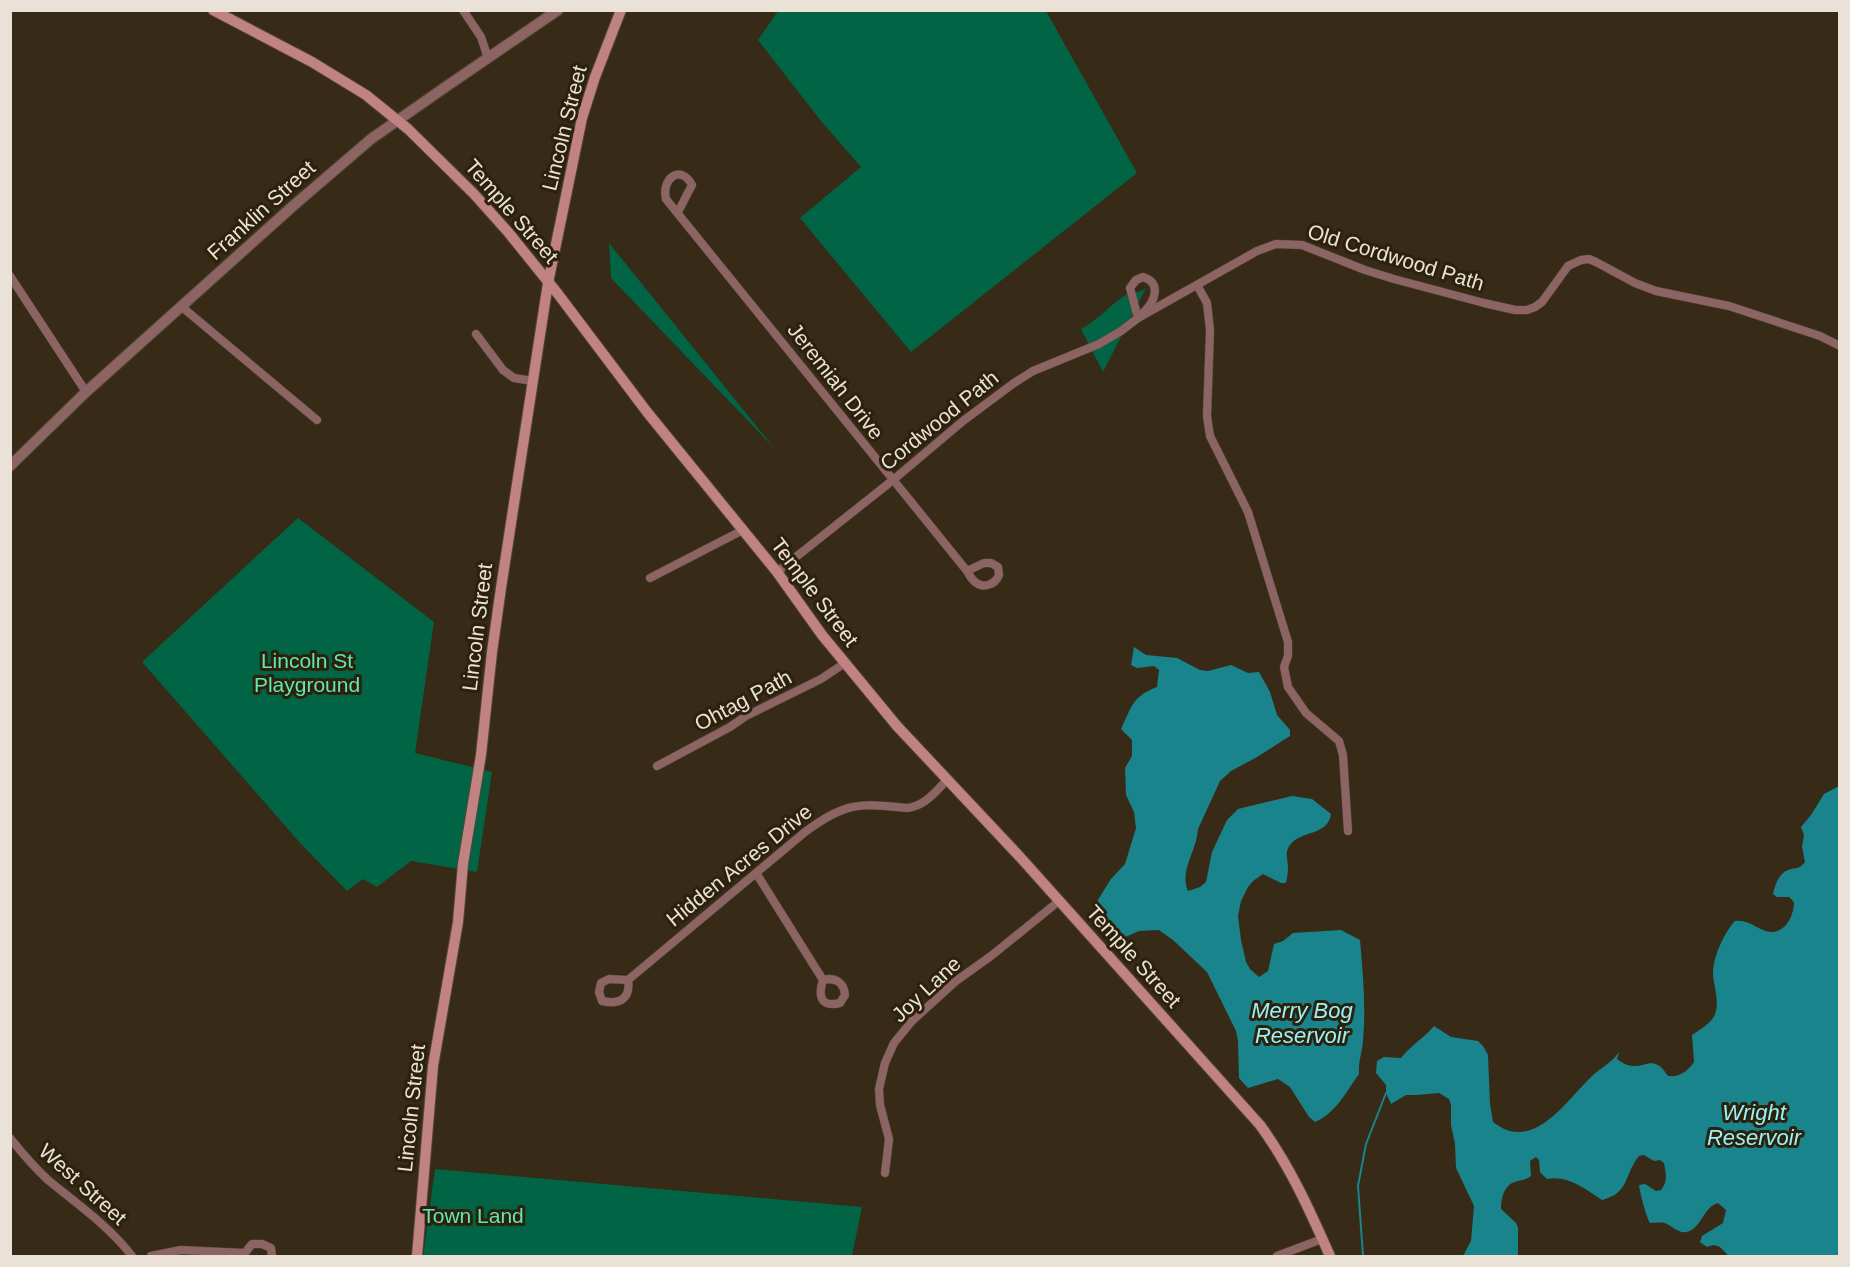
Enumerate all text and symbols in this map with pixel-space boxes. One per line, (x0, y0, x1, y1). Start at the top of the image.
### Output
street label: Lincoln Street (537, 63, 591, 193)
street label: Temple Street (461, 155, 563, 268)
street label: Franklin Street (203, 156, 320, 264)
street label: Old Cordwood Path (1305, 219, 1487, 295)
street label: Jeremiah Drive (783, 318, 889, 444)
street label: Cordwood Path (876, 366, 1002, 474)
street label: Temple Street (767, 533, 863, 651)
street label: Lincoln Street (458, 562, 496, 692)
park label: Lincoln St Playground (254, 649, 360, 696)
street label: Ohtag Path (691, 665, 795, 735)
street label: Hidden Acres Drive (662, 800, 816, 930)
street label: Temple Street (1082, 900, 1186, 1012)
street label: Joy Lane (887, 952, 965, 1026)
water label: Merry Bog Reservoir (1251, 998, 1353, 1048)
street label: Lincoln Street (393, 1043, 429, 1173)
water label: Wright Reservoir (1707, 1100, 1803, 1150)
street label: West Street (35, 1139, 131, 1229)
park label: Town Land (422, 1204, 524, 1227)

